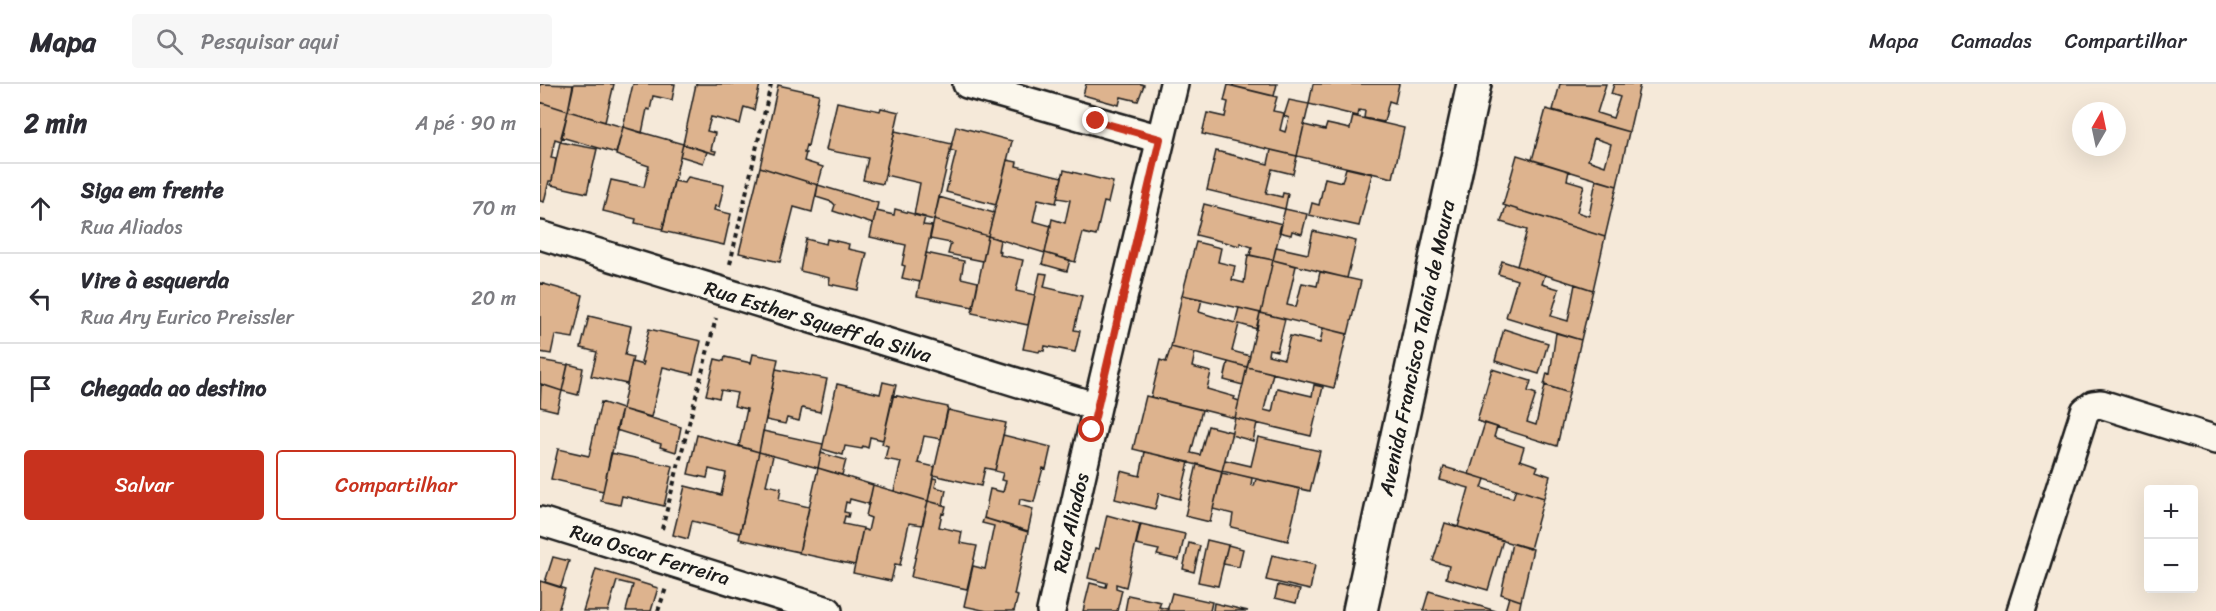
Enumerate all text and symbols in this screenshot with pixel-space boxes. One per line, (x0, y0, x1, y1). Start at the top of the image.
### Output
search box (132, 14, 552, 68)
text: Mapa (30, 17, 96, 66)
text: Pesquisar aqui (201, 22, 339, 61)
text: Mapa (1869, 22, 1918, 60)
text: Camadas (1951, 22, 2032, 60)
text: Compartilhar (2065, 22, 2186, 60)
icon: search (153, 25, 186, 58)
text: 2 min (24, 100, 87, 146)
north arrow (2072, 102, 2126, 156)
text: A pé · 90 m (416, 106, 516, 141)
route end (1082, 107, 1108, 133)
text: Siga em frente (81, 171, 224, 210)
text: 70 m (471, 191, 516, 226)
icon: ahead (24, 192, 57, 225)
street label: Avenida Francisco Talaia de Moura (1368, 196, 1466, 500)
text: Rua Aliados (81, 210, 182, 245)
text: Vire à esquerda (81, 261, 229, 300)
street label: Rua Esther Squeff da Silva (700, 271, 937, 373)
text: 20 m (471, 281, 516, 316)
icon: left (24, 282, 57, 315)
text: Rua Ary Eurico Preissler (81, 300, 294, 335)
text: Chegada ao destino (81, 369, 266, 408)
icon: arrive (24, 372, 57, 405)
route start (1078, 416, 1104, 442)
button: Salvar (24, 450, 264, 520)
button: Compartilhar (276, 450, 516, 520)
street label: Rua Aliados (1043, 469, 1100, 576)
map controls (2144, 485, 2198, 593)
button: + (2144, 485, 2198, 539)
street label: Rua Oscar Ferreira (566, 514, 734, 596)
button: − (2144, 539, 2198, 593)

